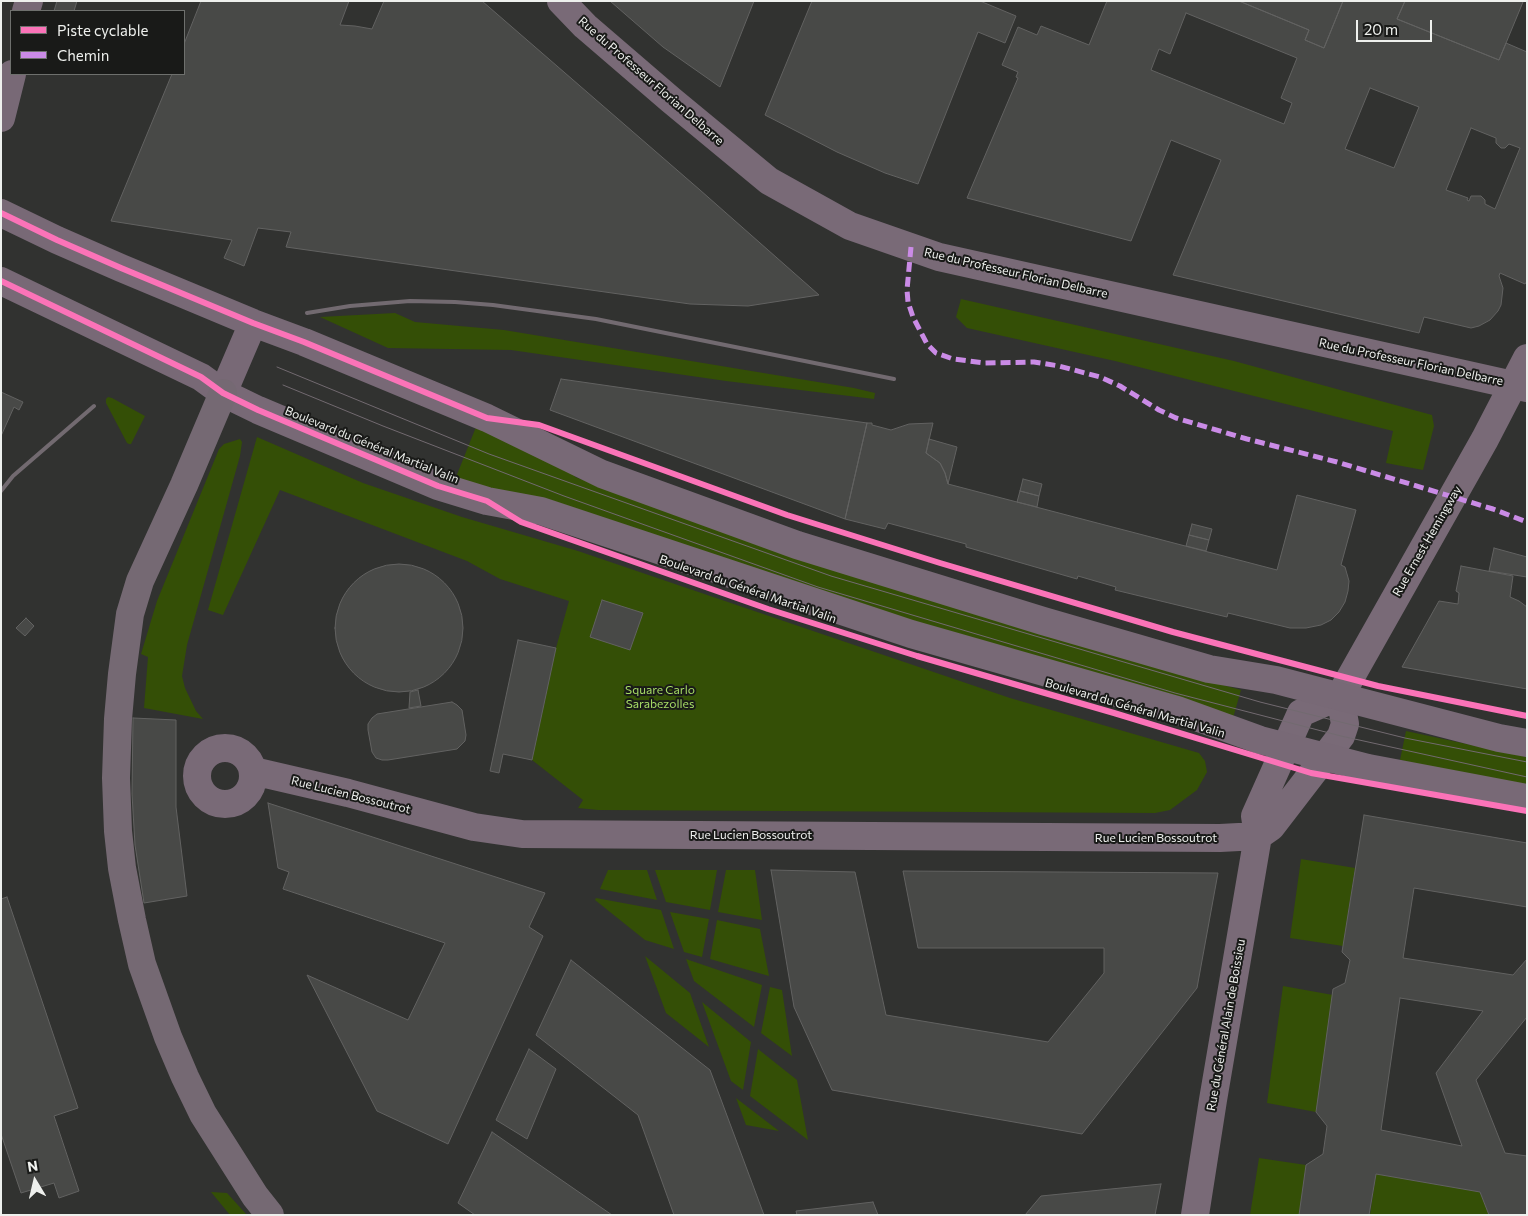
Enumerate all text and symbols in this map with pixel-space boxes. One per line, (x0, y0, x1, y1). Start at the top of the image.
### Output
legend (10, 10, 185, 75)
scale bar (1358, 10, 1434, 42)
street label: Rue du Professeur Florian Delbarre (575, 14, 727, 148)
text: 20 m (1364, 20, 1398, 38)
text: Piste cyclable (57, 21, 148, 39)
text: Chemin (57, 46, 109, 64)
street label: Rue du Professeur Florian Delbarre (923, 245, 1109, 301)
street label: Rue du Professeur Florian Delbarre (1318, 335, 1504, 389)
street label: Boulevard du Général Martial Valin (283, 403, 461, 487)
street label: Rue Ernest Hemingway (1389, 483, 1465, 599)
street label: Boulevard du Général Martial Valin (657, 552, 839, 626)
street label: Boulevard du Général Martial Valin (1043, 675, 1227, 741)
park label: Square Carlo Sarabezolles (625, 683, 695, 711)
street label: Rue Lucien Bossoutrot (290, 773, 412, 817)
street label: Rue Lucien Bossoutrot (690, 828, 812, 842)
street label: Rue Lucien Bossoutrot (1095, 831, 1217, 845)
street label: Rue du Général Alain de Boissieu (1204, 938, 1248, 1112)
north arrow (10, 1156, 60, 1206)
text: N (26, 1156, 39, 1175)

